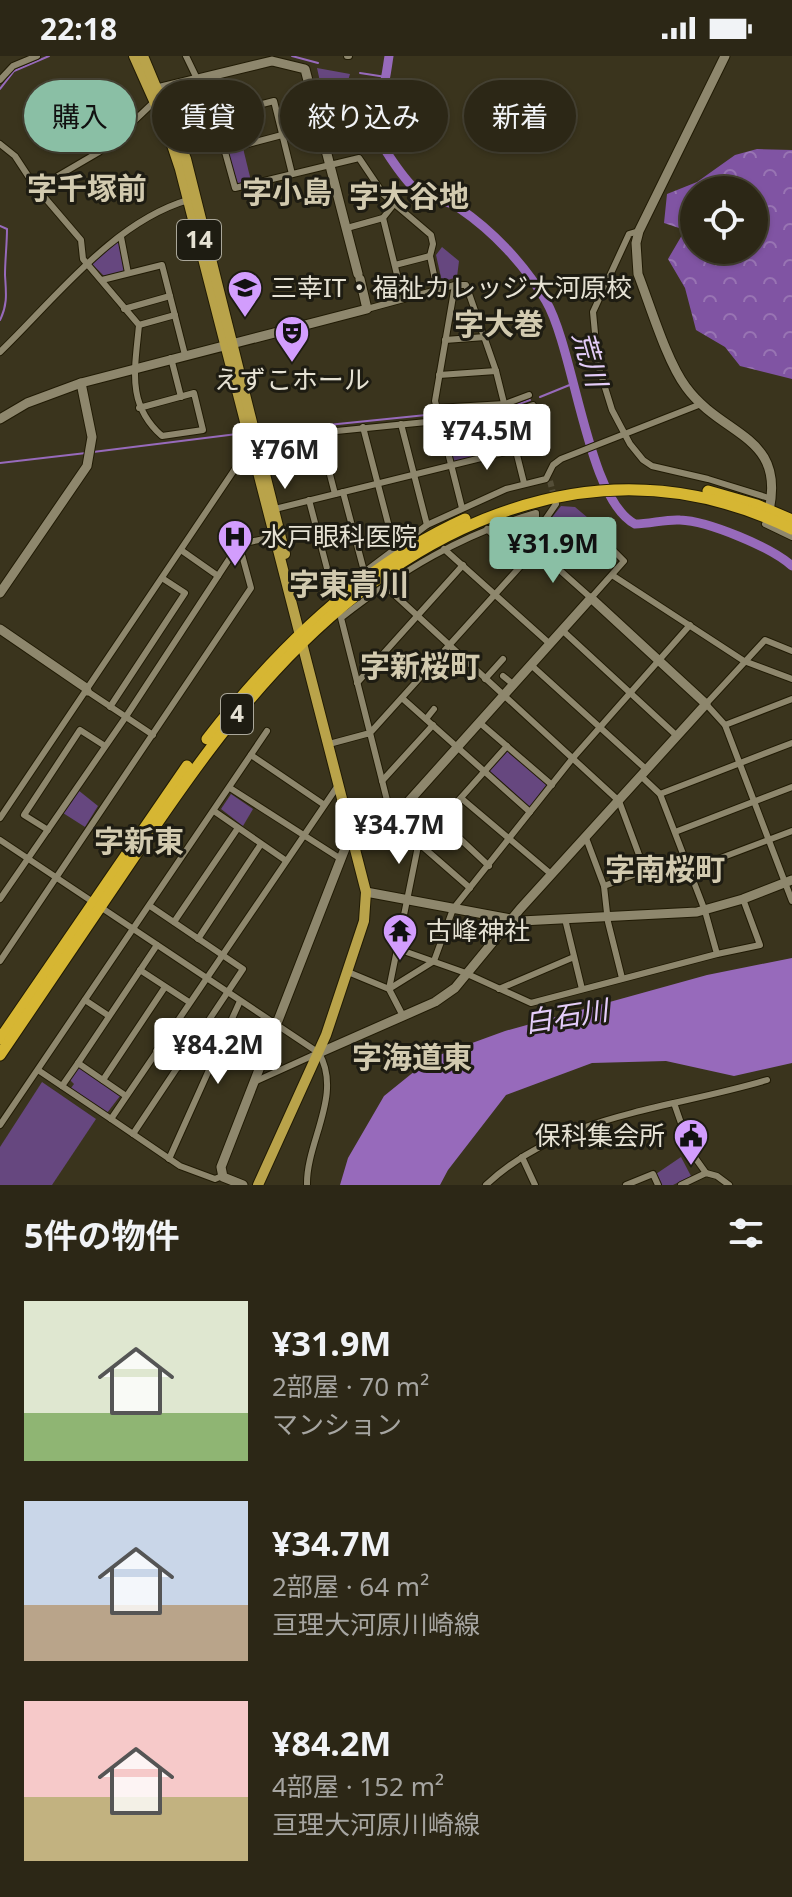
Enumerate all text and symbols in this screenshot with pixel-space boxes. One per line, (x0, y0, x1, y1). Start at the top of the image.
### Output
text: 22:18 (40, 8, 117, 49)
chip: 購入 (24, 80, 136, 152)
chip: 賃貸 (152, 80, 264, 152)
chip: 絞り込み (280, 80, 448, 152)
chip: 新着 (464, 80, 576, 152)
district label: 字千塚前 (27, 167, 147, 208)
district label: 字小島 (242, 171, 332, 212)
district label: 字大谷地 (349, 175, 469, 216)
map controls (680, 176, 768, 264)
button: locate (680, 176, 768, 264)
road number: 14 (177, 220, 221, 260)
school or university icon: 三幸IT・福祉カレッジ大河原校 (226, 269, 264, 319)
place label: 三幸IT・福祉カレッジ大河原校 (271, 269, 632, 305)
district label: 字大巻 (454, 303, 544, 344)
theatre icon: えずこホール (273, 314, 311, 364)
water label: 荒川 (565, 327, 618, 394)
place label: えずこホール (214, 361, 370, 397)
pin: ¥74.5M (422, 404, 552, 472)
text: ¥74.5M (441, 412, 533, 448)
pin: ¥76M (238, 423, 332, 491)
text: ¥76M (250, 431, 320, 467)
pin: ¥31.9M (488, 517, 618, 585)
hospital icon: 水戸眼科医院 (216, 518, 254, 568)
place label: 水戸眼科医院 (261, 518, 417, 554)
text: ¥31.9M (507, 525, 599, 561)
district label: 字東青川 (289, 563, 409, 604)
district label: 字新桜町 (360, 645, 480, 686)
road number: 4 (221, 694, 253, 734)
pin: ¥34.7M (334, 798, 464, 866)
text: ¥34.7M (353, 806, 445, 842)
district label: 字新東 (94, 820, 184, 861)
district label: 字南桜町 (605, 848, 725, 889)
temple icon: 古峰神社 (381, 912, 419, 962)
place label: 古峰神社 (426, 912, 530, 948)
water label: 白石川 (521, 989, 613, 1040)
pin: ¥84.2M (153, 1018, 283, 1086)
text: ¥84.2M (172, 1026, 264, 1062)
district label: 字海道東 (352, 1036, 472, 1077)
place label: 保科集会所 (535, 1117, 665, 1153)
public building icon: 保科集会所 (672, 1117, 710, 1167)
icon: filters (724, 1211, 768, 1255)
text: 5件の物件 (24, 1212, 179, 1258)
text: ¥31.9M (272, 1320, 391, 1366)
icon: home (88, 1333, 184, 1429)
text: 2部屋 · 70 m² (272, 1368, 429, 1404)
text: マンション (272, 1406, 402, 1442)
text: ¥34.7M (272, 1520, 391, 1566)
icon: home (88, 1533, 184, 1629)
text: 2部屋 · 64 m² (272, 1568, 429, 1604)
text: 亘理大河原川崎線 (272, 1606, 480, 1642)
text: ¥84.2M (272, 1720, 391, 1766)
icon: home (88, 1733, 184, 1829)
text: 4部屋 · 152 m² (272, 1768, 444, 1804)
text: 亘理大河原川崎線 (272, 1806, 480, 1842)

